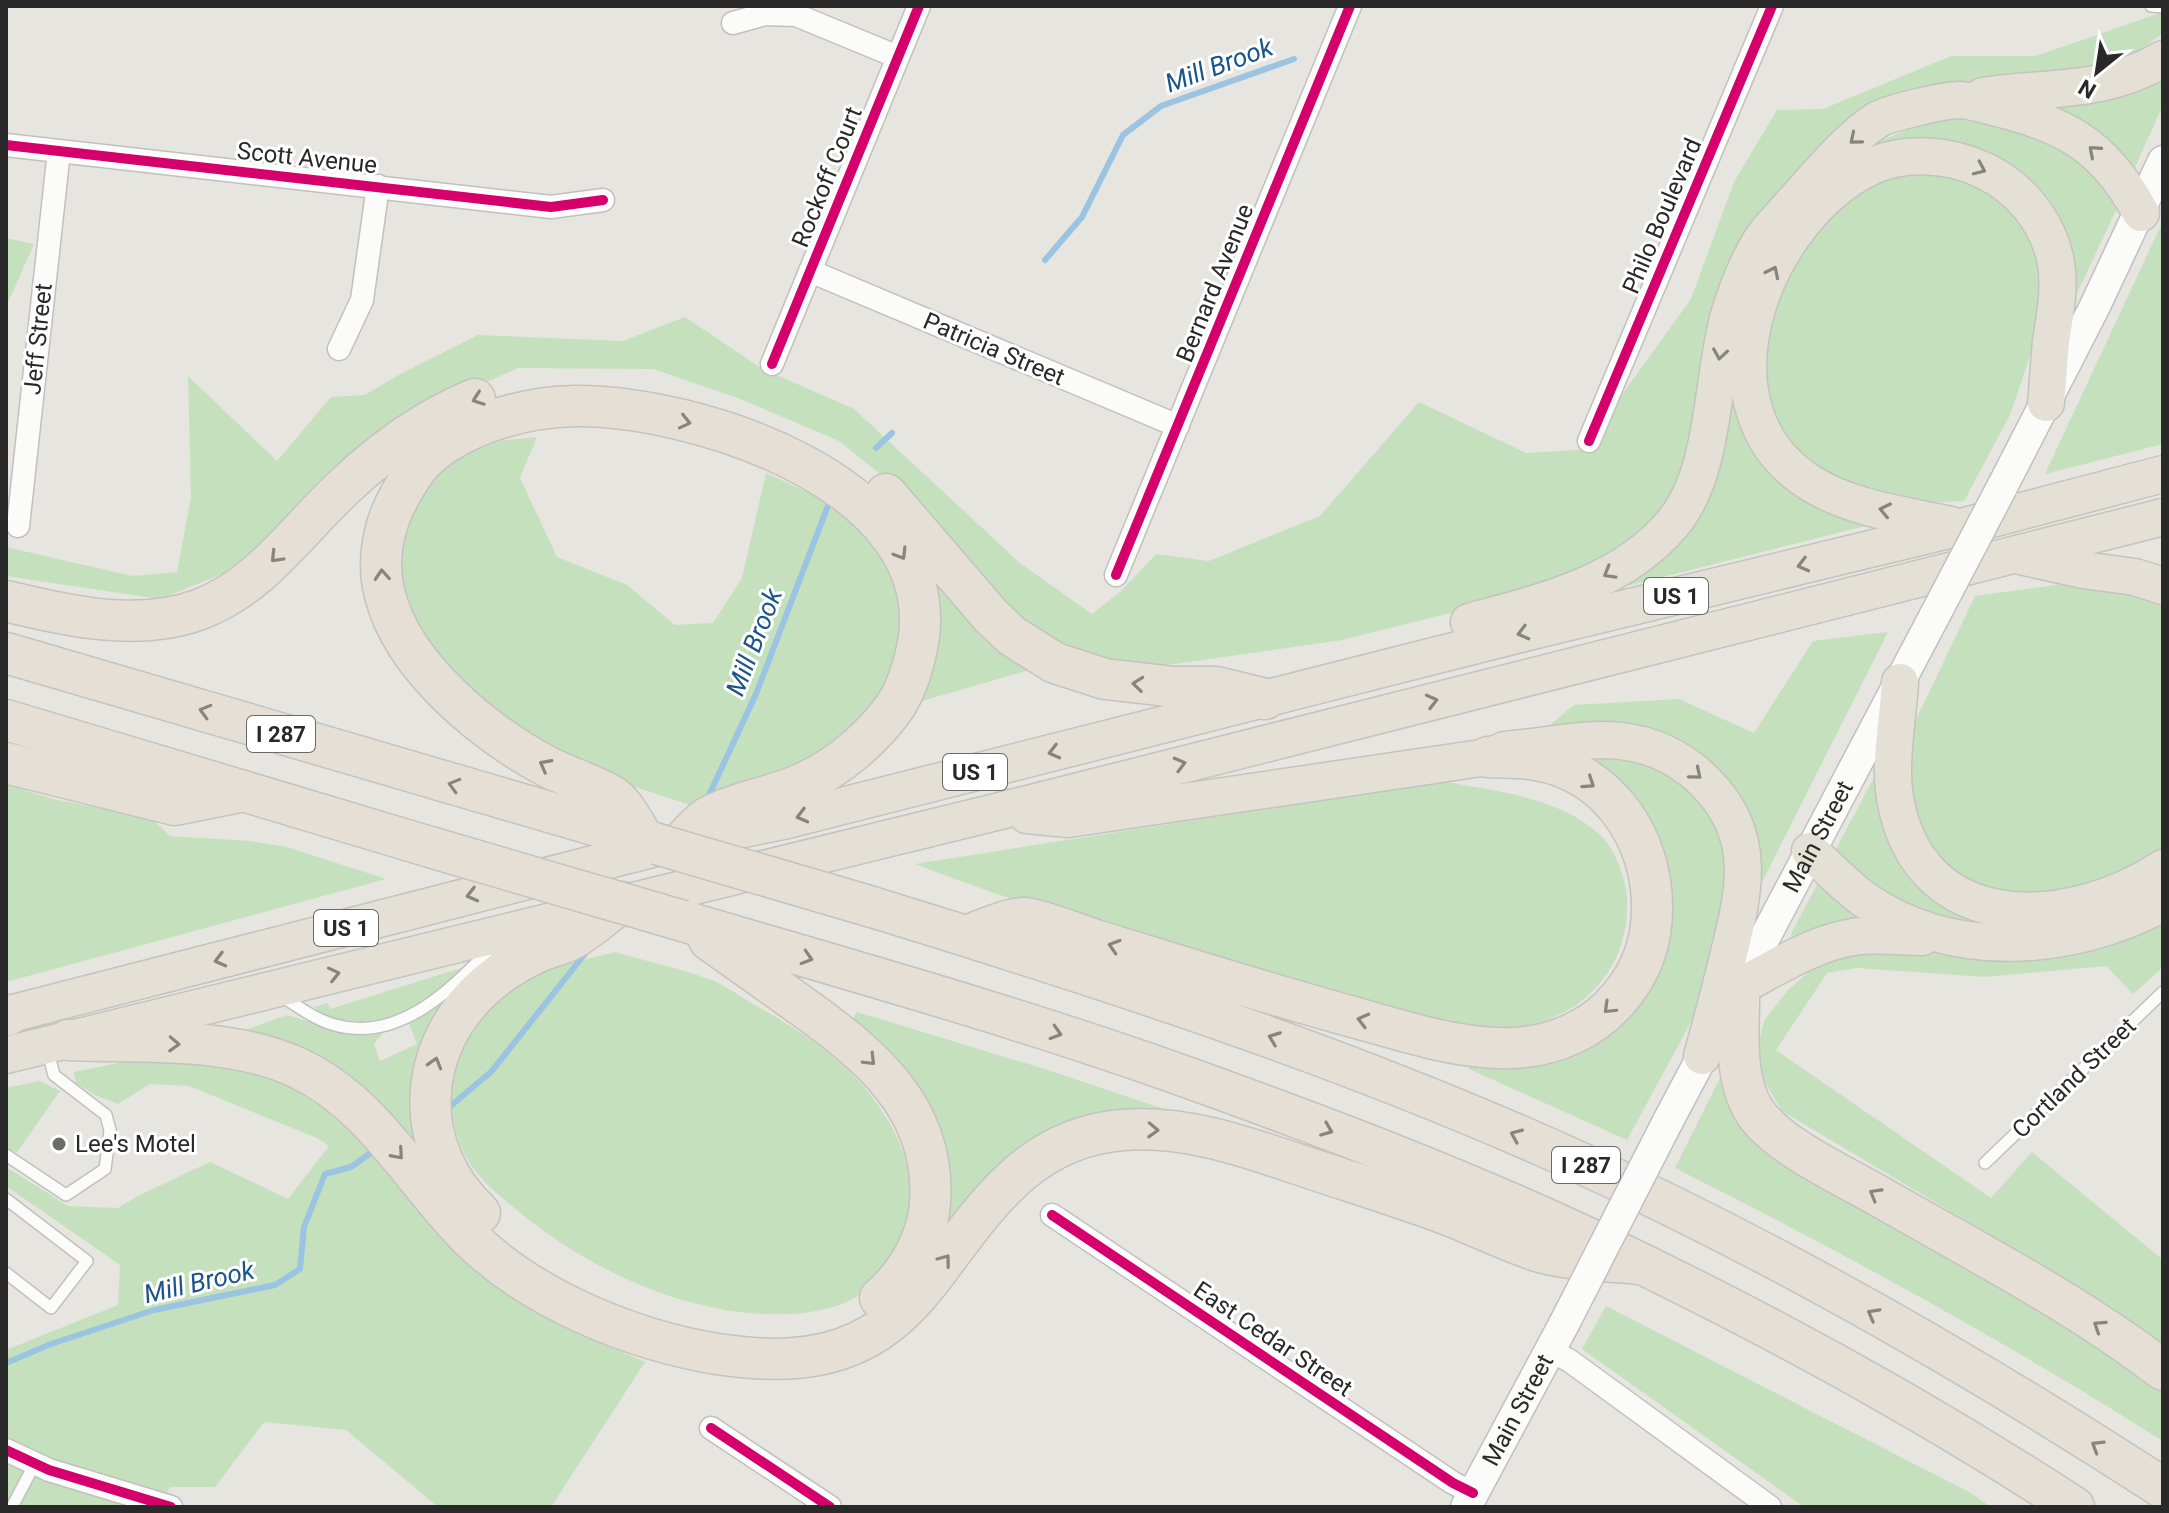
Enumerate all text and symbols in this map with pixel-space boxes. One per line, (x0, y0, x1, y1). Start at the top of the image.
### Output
water label: Mill Brook (1161, 31, 1278, 98)
north arrow (2057, 32, 2137, 112)
text: N (2074, 74, 2100, 104)
street label: Rockoff Court (786, 103, 868, 251)
one-way arrow (1850, 129, 1865, 144)
street label: Philo Boulevard (1617, 134, 1707, 298)
street label: Scott Avenue (236, 137, 378, 179)
one-way arrow (2088, 147, 2103, 161)
one-way arrow (1972, 159, 1987, 175)
street label: Bernard Avenue (1171, 200, 1259, 366)
one-way arrow (1763, 266, 1779, 281)
street label: Jeff Street (18, 282, 58, 396)
street label: Patricia Street (919, 307, 1069, 391)
one-way arrow (1713, 347, 1730, 361)
one-way arrow (472, 389, 486, 405)
one-way arrow (677, 413, 691, 430)
one-way arrow (1878, 502, 1892, 519)
one-way arrow (891, 545, 906, 560)
one-way arrow (271, 548, 285, 562)
one-way arrow (1797, 556, 1811, 573)
one-way arrow (1603, 564, 1617, 579)
one-way arrow (374, 568, 391, 581)
road number: US 1 (1644, 578, 1708, 614)
water label: Mill Brook (720, 583, 789, 700)
one-way arrow (1517, 624, 1531, 640)
one-way arrow (1131, 676, 1144, 693)
one-way arrow (1425, 693, 1439, 710)
one-way arrow (198, 704, 212, 720)
road number: I 287 (247, 716, 315, 752)
one-way arrow (1048, 743, 1062, 760)
road number: US 1 (943, 754, 1007, 790)
one-way arrow (1173, 757, 1187, 774)
one-way arrow (539, 759, 553, 774)
one-way arrow (1687, 764, 1701, 779)
one-way arrow (1580, 773, 1594, 788)
street label: Main Street (1777, 776, 1859, 897)
one-way arrow (448, 778, 461, 794)
one-way arrow (796, 807, 810, 824)
one-way arrow (466, 885, 479, 902)
road number: US 1 (314, 910, 378, 946)
one-way arrow (1108, 939, 1122, 955)
one-way arrow (799, 949, 813, 965)
one-way arrow (214, 950, 228, 967)
one-way arrow (327, 966, 340, 983)
one-way arrow (1604, 998, 1618, 1013)
street label: Cortland Street (2006, 1012, 2142, 1144)
one-way arrow (1357, 1013, 1371, 1030)
one-way arrow (1048, 1024, 1062, 1040)
one-way arrow (1268, 1031, 1282, 1048)
one-way arrow (168, 1036, 181, 1053)
one-way arrow (860, 1051, 875, 1065)
one-way arrow (426, 1057, 442, 1071)
one-way arrow (1319, 1120, 1333, 1137)
one-way arrow (1147, 1122, 1160, 1139)
one-way arrow (1510, 1128, 1524, 1144)
place label: Lee's Motel (75, 1130, 196, 1158)
marker: Lee's Motel (50, 1135, 68, 1153)
one-way arrow (388, 1144, 402, 1159)
road number: I 287 (1552, 1147, 1620, 1183)
one-way arrow (1869, 1188, 1884, 1204)
water label: Mill Brook (141, 1254, 258, 1309)
one-way arrow (935, 1255, 949, 1269)
street label: East Cedar Street (1188, 1276, 1358, 1402)
one-way arrow (1867, 1308, 1882, 1324)
one-way arrow (2093, 1320, 2108, 1335)
street label: Main Street (1477, 1349, 1559, 1471)
one-way arrow (2091, 1440, 2106, 1455)

